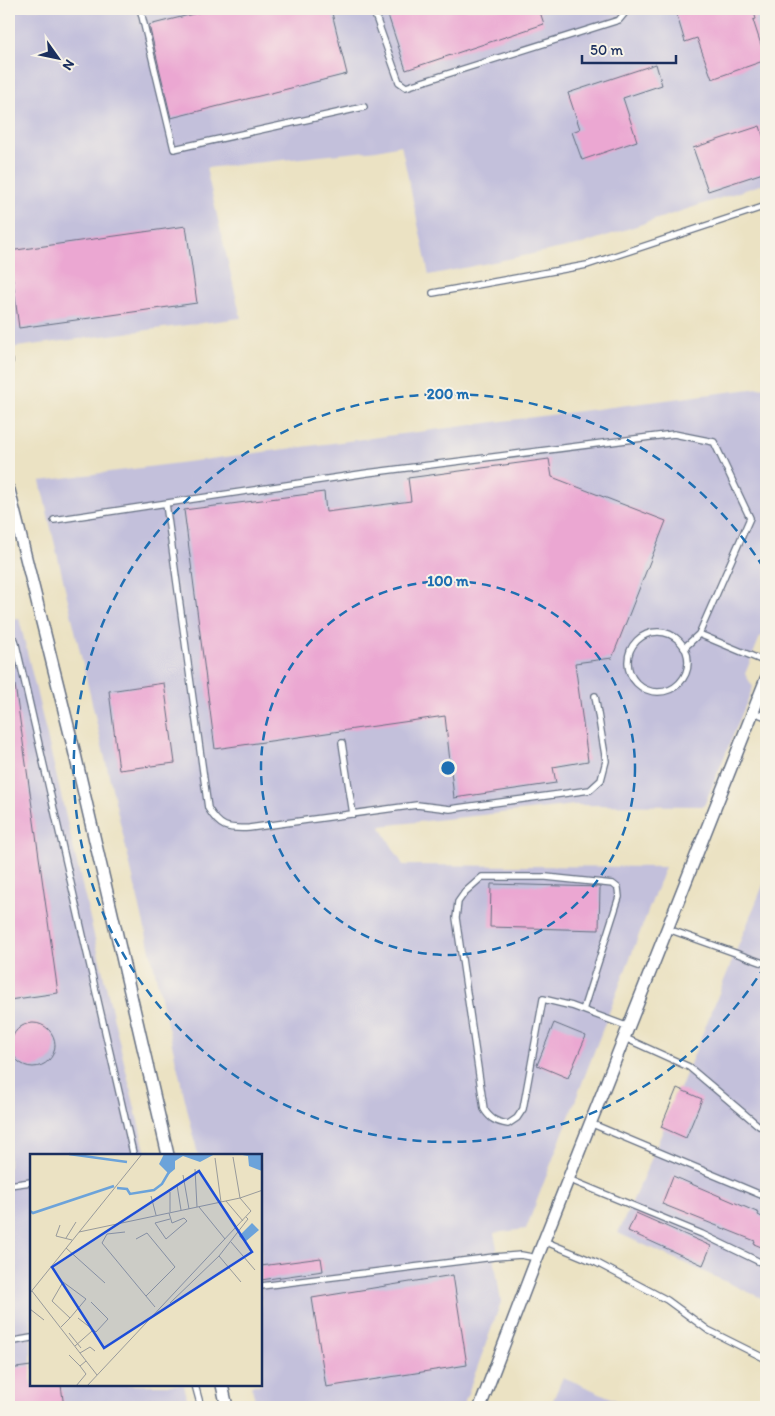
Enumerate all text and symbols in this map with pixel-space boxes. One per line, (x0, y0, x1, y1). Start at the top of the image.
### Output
north arrow (32, 32, 82, 82)
scale bar (582, 32, 676, 64)
text: 50 m (590, 41, 623, 59)
text: N (59, 56, 78, 73)
text: 200 m (427, 385, 470, 403)
text: 100 m (427, 572, 469, 590)
centre of rings (439, 759, 457, 777)
inset map (30, 1154, 262, 1386)

